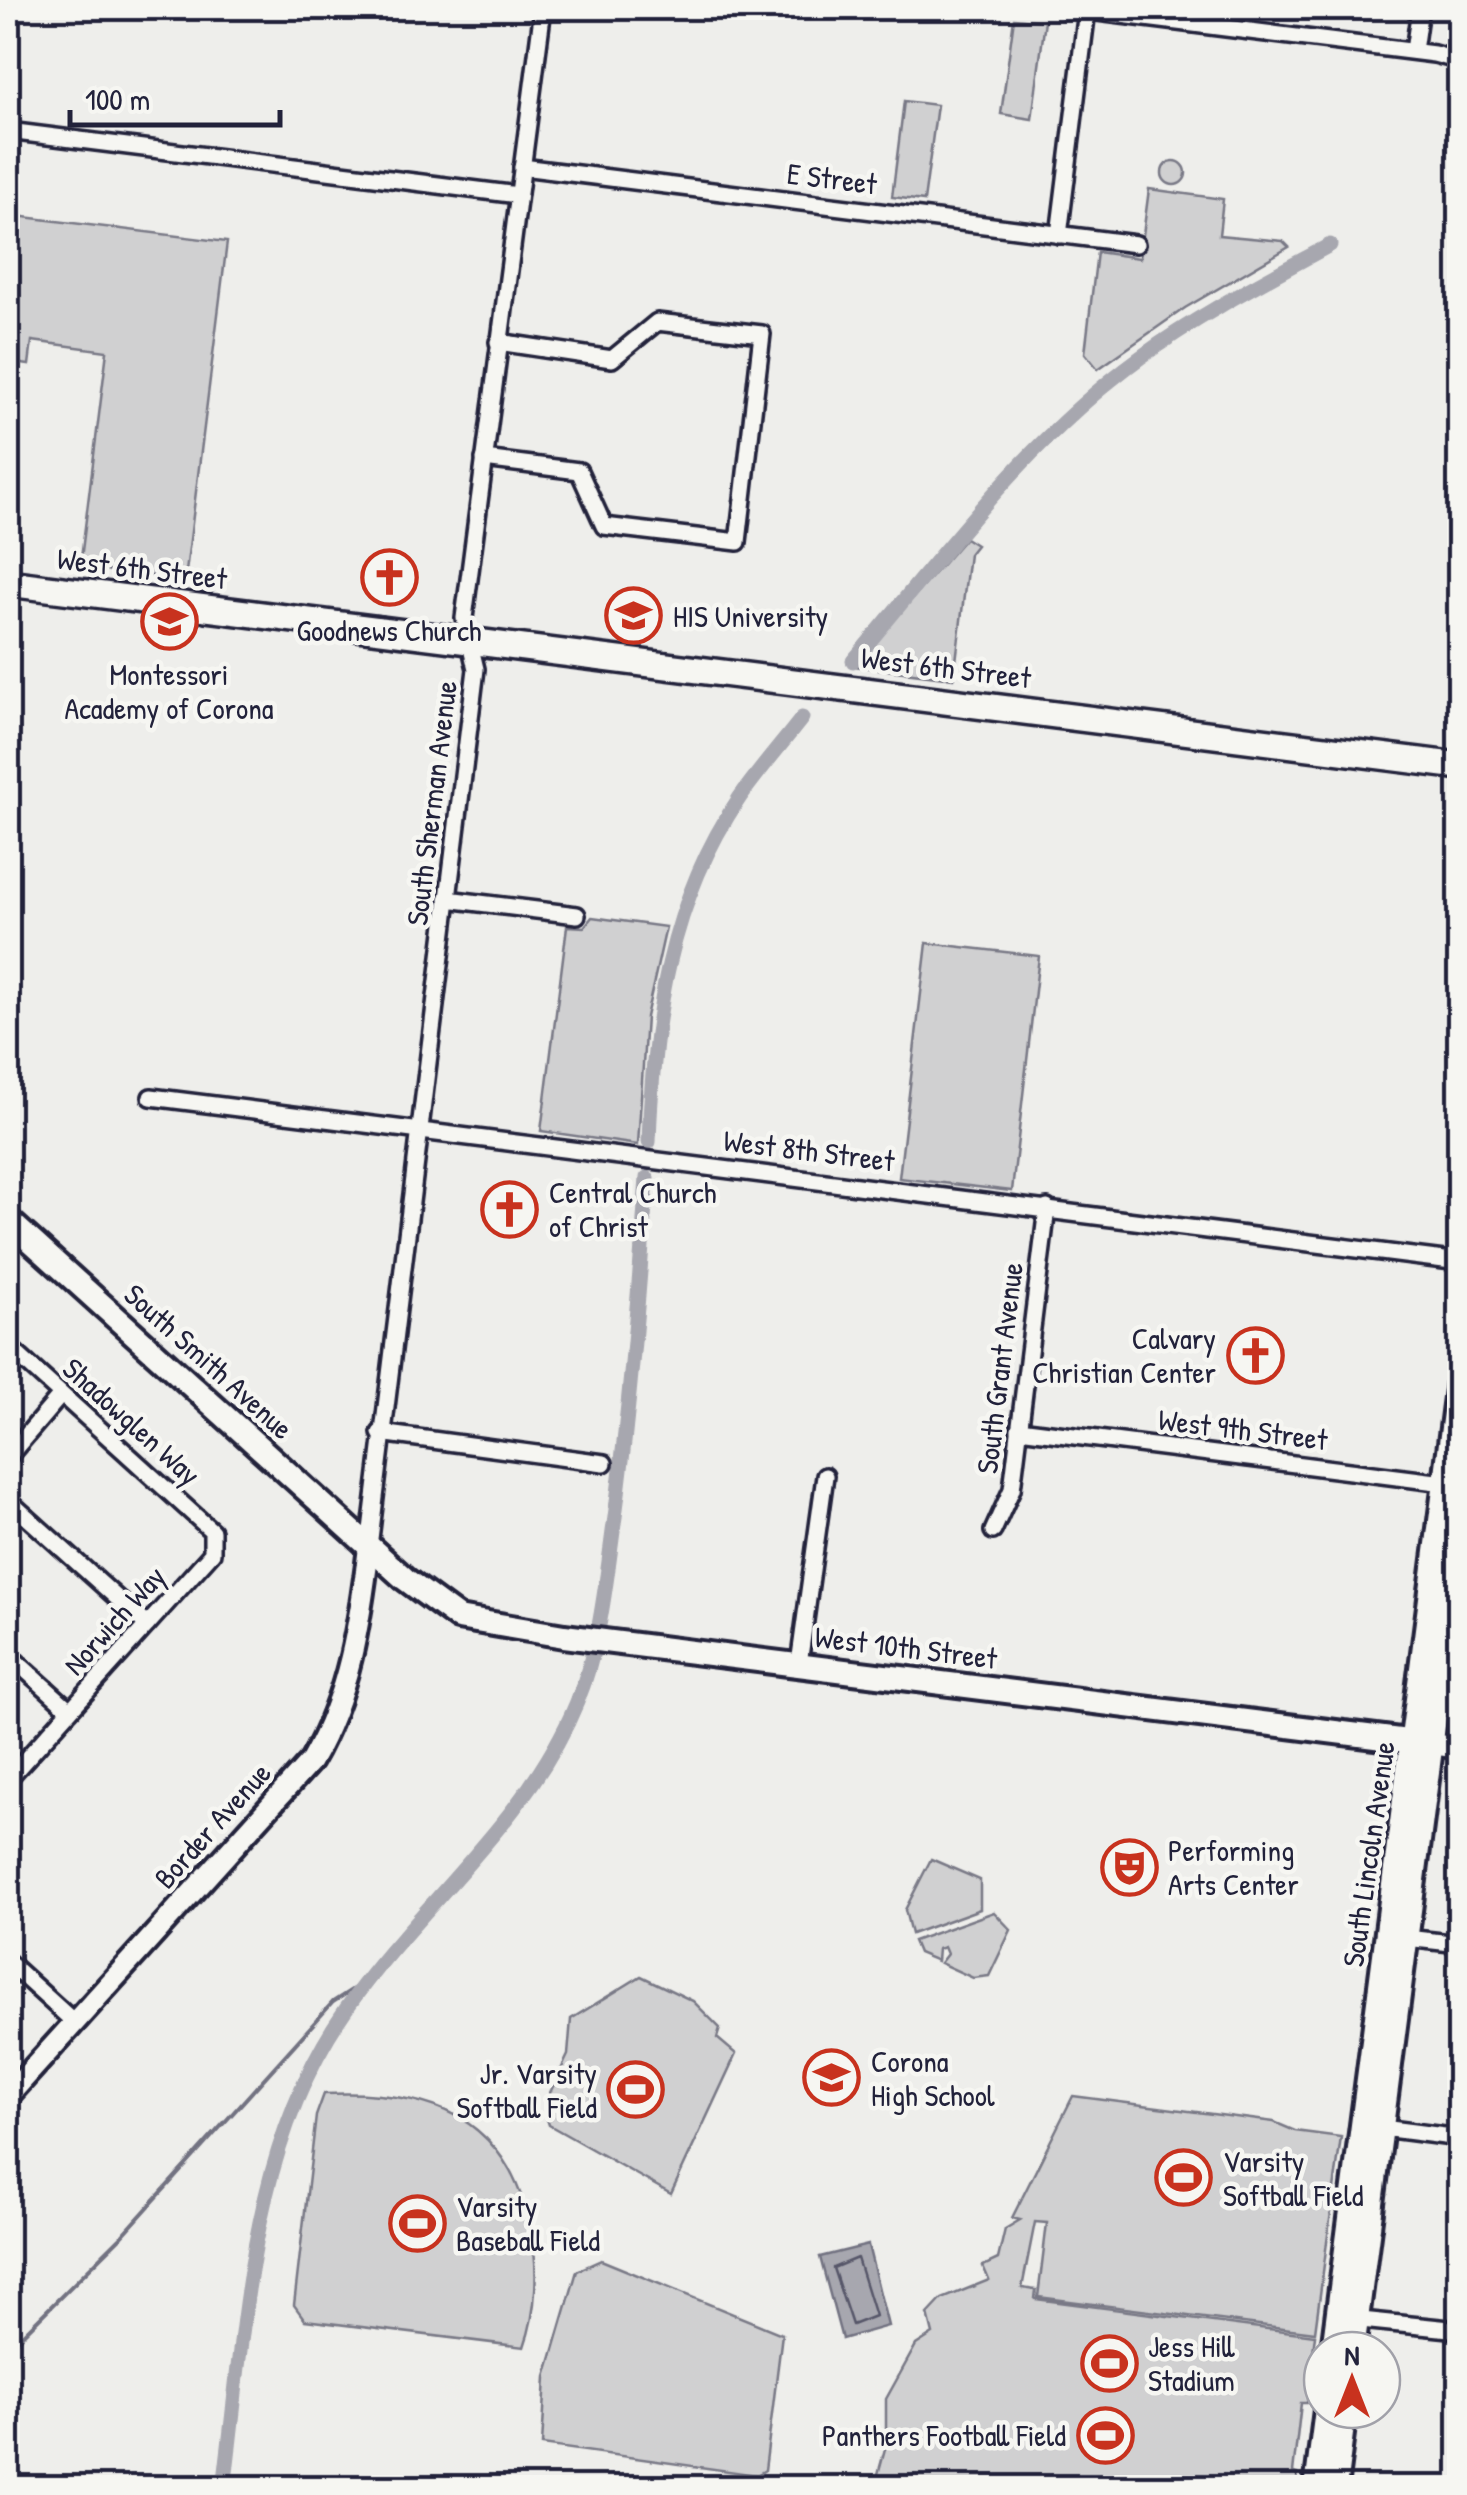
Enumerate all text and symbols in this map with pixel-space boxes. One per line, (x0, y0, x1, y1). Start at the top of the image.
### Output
scale bar (70, 65, 280, 127)
text: 100 m (85, 79, 150, 119)
street label: E Street (785, 153, 880, 203)
street label: West 6th Street (55, 538, 230, 598)
church icon: Goodnews Church (359, 547, 419, 607)
school or university icon: HIS University (604, 586, 664, 646)
school or university icon: Montessori Academy of Corona (139, 592, 199, 652)
place label: HIS University (673, 596, 828, 636)
place label: Goodnews Church (297, 610, 481, 650)
street label: West 6th Street (859, 637, 1034, 697)
place label: Montessori Academy of Corona (65, 654, 274, 728)
street label: South Sherman Avenue (396, 678, 466, 928)
street label: West 8th Street (721, 1120, 897, 1180)
place label: Central Church of Christ (549, 1172, 716, 1246)
church icon: Central Church of Christ (480, 1179, 540, 1239)
street label: South Grant Avenue (966, 1260, 1032, 1476)
street label: South Smith Avenue (116, 1274, 302, 1448)
place label: Calvary Christian Center (1032, 1318, 1216, 1392)
church icon: Calvary Christian Center (1225, 1325, 1285, 1385)
street label: Shadowglen Way (55, 1348, 209, 1494)
street label: West 9th Street (1156, 1399, 1330, 1459)
street label: Norwich Way (54, 1557, 174, 1683)
street label: West 10th Street (813, 1616, 1000, 1678)
street label: South Lincoln Avenue (1332, 1739, 1404, 1969)
street label: Border Avenue (145, 1753, 279, 1897)
place label: Performing Arts Center (1168, 1830, 1299, 1904)
theatre icon: Performing Arts Center (1099, 1837, 1159, 1897)
place label: Corona High School (871, 2041, 995, 2115)
school or university icon: Corona High School (802, 2048, 862, 2108)
place label: Jr. Varsity Softball Field (457, 2053, 597, 2127)
sports icon: Jr. Varsity Softball Field (606, 2060, 666, 2120)
place label: Varsity Softball Field (1223, 2141, 1364, 2215)
sports icon: Varsity Softball Field (1154, 2148, 1214, 2208)
place label: Varsity Baseball Field (456, 2186, 600, 2260)
sports icon: Varsity Baseball Field (387, 2193, 447, 2253)
place label: Jess Hill Stadium (1148, 2326, 1236, 2400)
north arrow (1302, 2330, 1402, 2430)
sports icon: Jess Hill Stadium (1079, 2333, 1139, 2393)
text: N (1345, 2336, 1360, 2374)
sports icon: Panthers Football Field (1075, 2405, 1135, 2465)
place label: Panthers Football Field (822, 2415, 1066, 2455)

